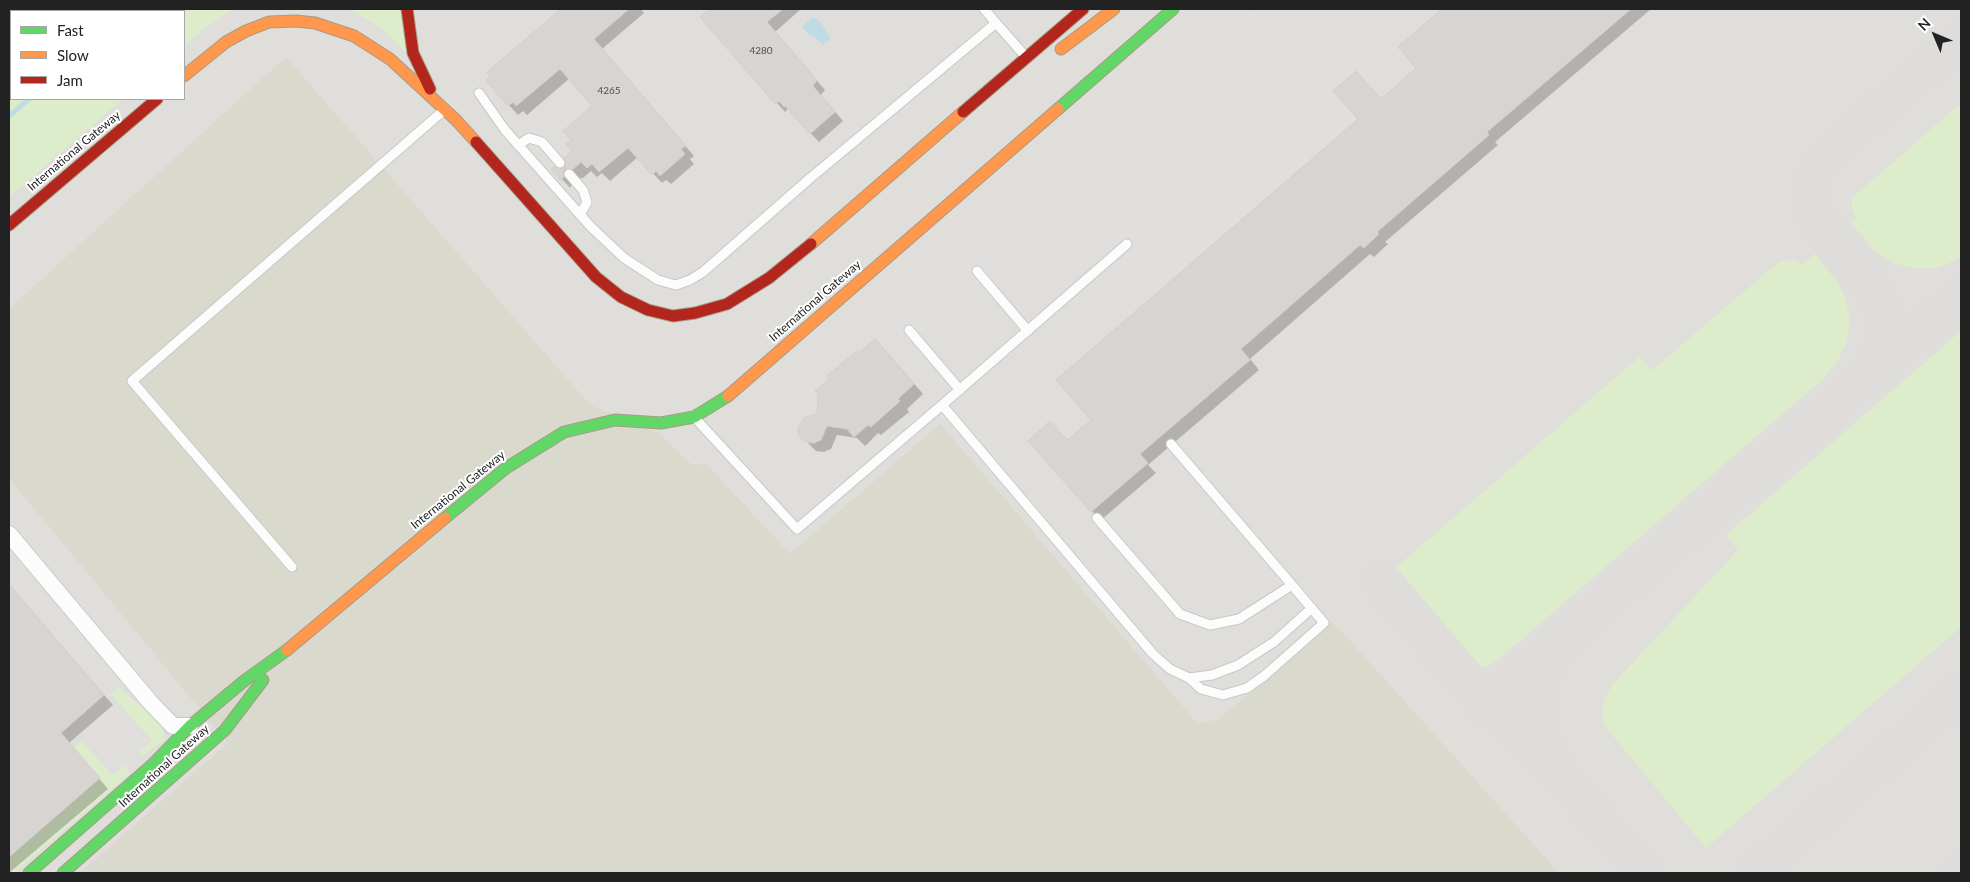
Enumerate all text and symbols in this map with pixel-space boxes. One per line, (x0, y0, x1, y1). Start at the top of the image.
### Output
legend (10, 10, 185, 100)
north arrow (1910, 10, 1960, 60)
text: N (1914, 14, 1934, 34)
text: Fast (57, 21, 84, 39)
house number: 4280 (749, 45, 773, 57)
text: Slow (57, 46, 89, 64)
text: Jam (57, 71, 83, 89)
house number: 4265 (597, 85, 621, 97)
street label: International Gateway (25, 108, 123, 194)
street label: International Gateway (766, 257, 864, 345)
street label: International Gateway (408, 448, 508, 532)
street label: International Gateway (116, 722, 212, 810)

